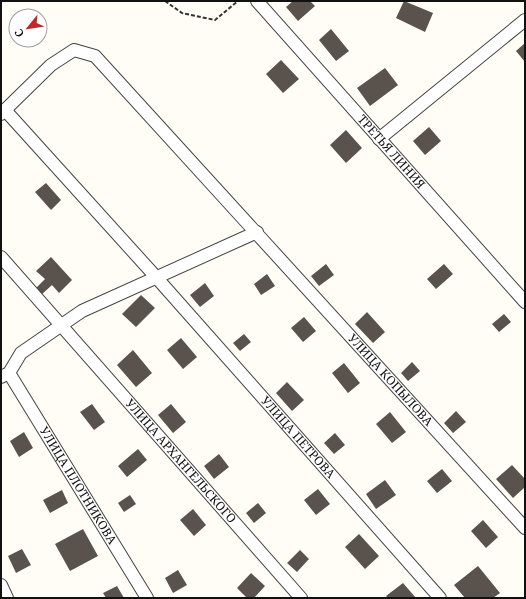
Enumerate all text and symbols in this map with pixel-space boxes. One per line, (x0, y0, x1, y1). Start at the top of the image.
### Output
north arrow (8, 8, 48, 48)
text: С (11, 26, 27, 40)
street label: ТРЕТЬЯ ЛИНИЯ (354, 111, 429, 192)
street label: УЛИЦА КОПЫЛОВА (344, 330, 437, 430)
street label: УЛИЦА ПЕТРОВА (257, 392, 340, 482)
street label: УЛИЦА АРХАНГЕЛЬСКОГО (122, 395, 240, 527)
street label: УЛИЦА ПЛОТНИКОВА (36, 423, 121, 548)

